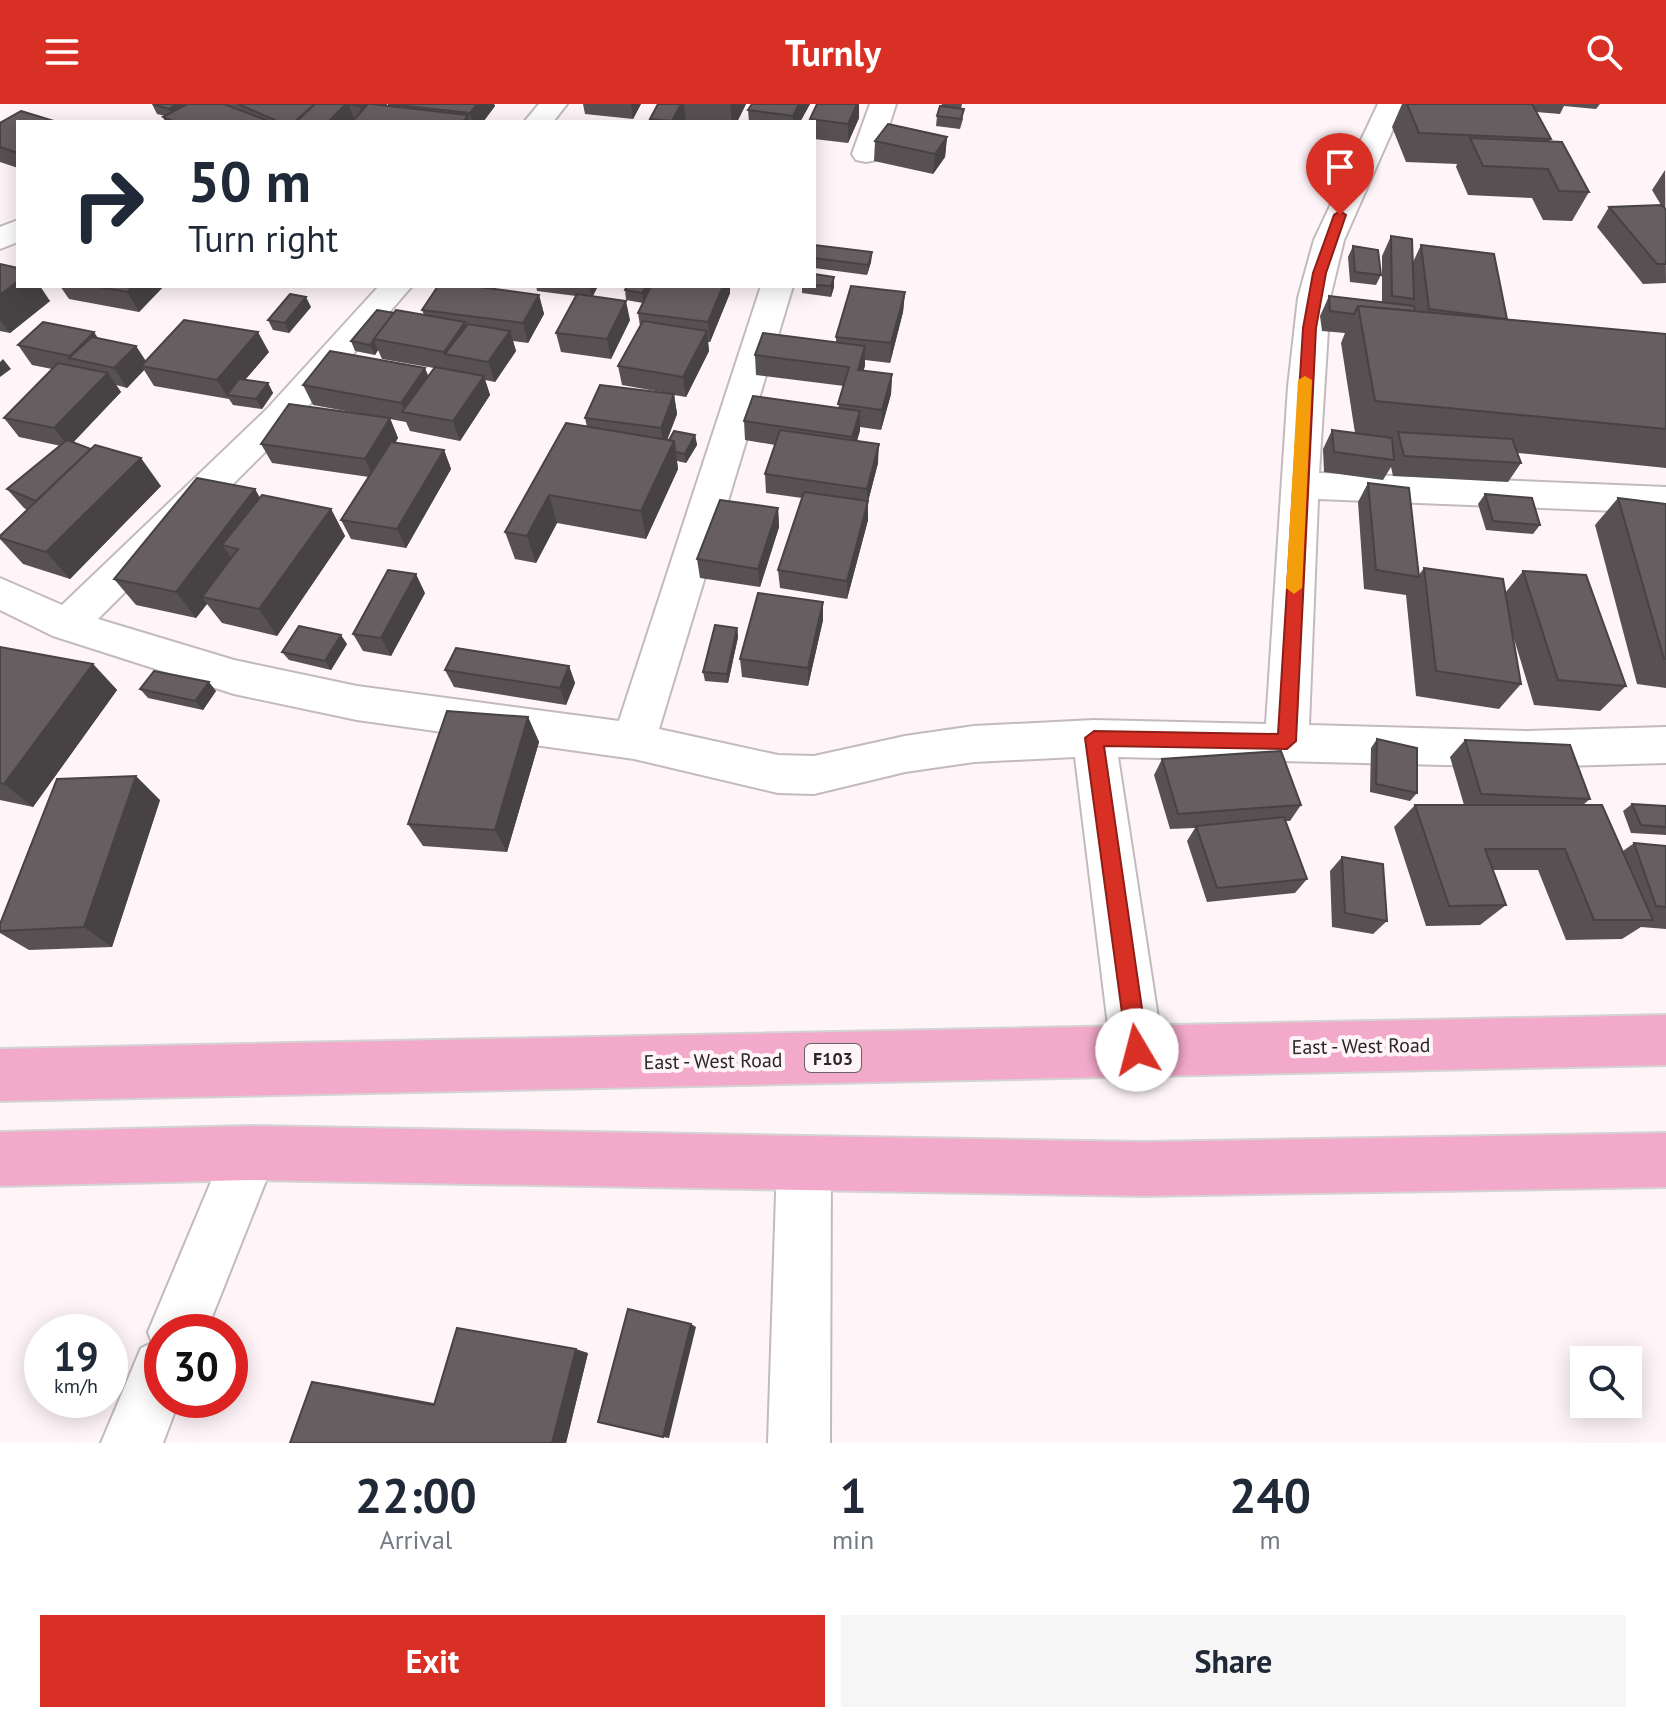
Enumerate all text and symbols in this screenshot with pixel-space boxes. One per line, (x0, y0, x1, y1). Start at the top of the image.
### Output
text: Turnly (785, 29, 881, 76)
icon: menu (40, 30, 84, 74)
icon: search (1582, 30, 1626, 74)
pin (1306, 133, 1374, 215)
text: 50 m (188, 145, 311, 217)
icon: arrive (1318, 145, 1362, 189)
icon: right (56, 152, 160, 256)
text: Turn right (188, 215, 338, 262)
position arrow (1095, 1008, 1179, 1092)
street label: East - West Road (1291, 1032, 1431, 1060)
road number: F103 (805, 1044, 861, 1072)
street label: East - West Road (643, 1047, 783, 1075)
speed limit sign: 30 (144, 1314, 248, 1418)
text: 19 (53, 1330, 99, 1382)
map controls (1570, 1346, 1642, 1418)
button: search (1570, 1346, 1642, 1418)
text: km/h (54, 1373, 98, 1399)
text: 22:00 (355, 1464, 477, 1526)
text: 1 (839, 1464, 867, 1526)
text: 240 (1229, 1464, 1311, 1526)
text: Arrival (380, 1523, 452, 1556)
text: min (832, 1523, 874, 1556)
text: m (1260, 1523, 1281, 1556)
button: Exit (40, 1615, 825, 1707)
button: Share (841, 1615, 1626, 1707)

